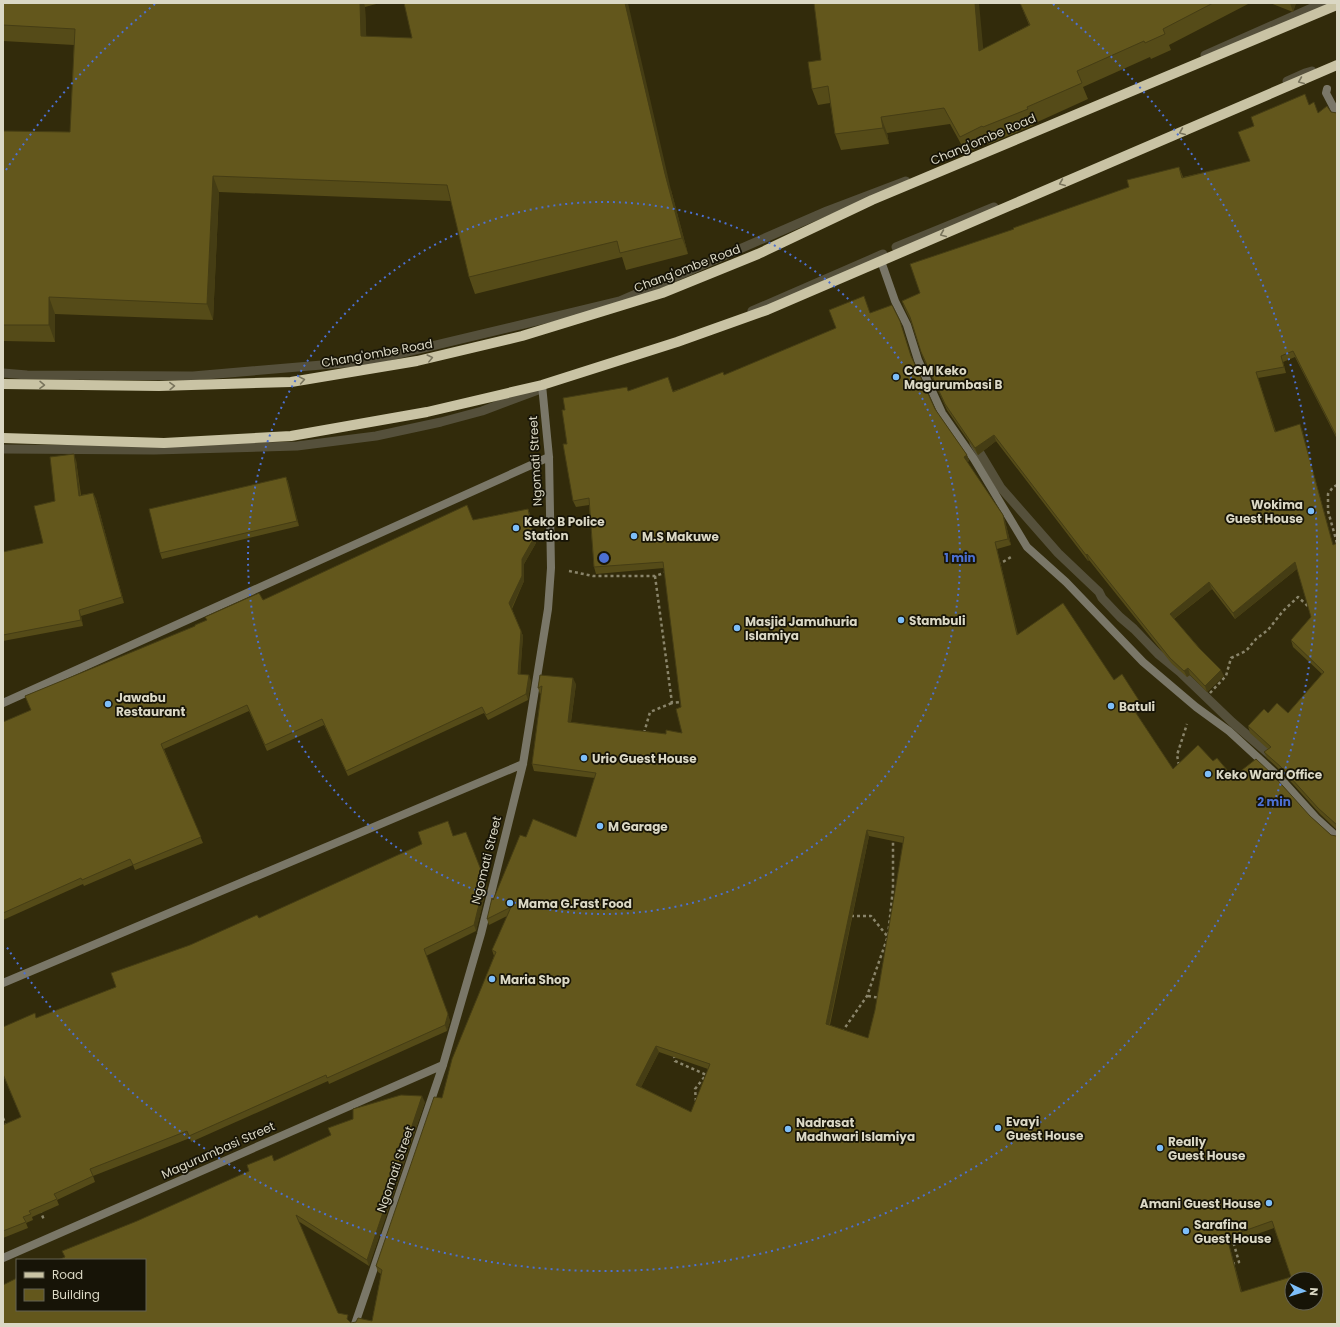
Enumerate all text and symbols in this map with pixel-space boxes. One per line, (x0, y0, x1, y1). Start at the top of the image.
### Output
one-way arrow (1298, 76, 1306, 84)
street label: Chang'ombe Road (928, 109, 1038, 169)
one-way arrow (1178, 127, 1186, 135)
one-way arrow (1059, 178, 1067, 186)
one-way arrow (939, 229, 947, 237)
street label: Chang'ombe Road (631, 240, 743, 296)
street label: Chang'ombe Road (320, 335, 434, 371)
one-way arrow (427, 354, 433, 362)
place label: CCM Keko Magurumbasi B (904, 362, 1002, 393)
marker: CCM Keko Magurumbasi B (891, 372, 901, 382)
one-way arrow (299, 376, 305, 385)
one-way arrow (39, 380, 45, 389)
one-way arrow (169, 382, 175, 390)
street label: Ngomati Street (524, 415, 546, 507)
place label: Wokima Guest House (1226, 496, 1304, 527)
marker: Wokima Guest House (1306, 506, 1316, 516)
place label: Keko B Police Station (524, 513, 605, 544)
marker: Keko B Police Station (511, 523, 521, 533)
place label: M.S Makuwe (642, 528, 719, 545)
marker: M.S Makuwe (629, 531, 639, 541)
text: 1 min (944, 549, 976, 566)
centre of rings (597, 551, 611, 565)
place label: Stambuli (909, 612, 965, 629)
place label: Masjid Jamuhuria Islamiya (745, 613, 858, 644)
marker: Stambuli (896, 615, 906, 625)
marker: Masjid Jamuhuria Islamiya (732, 623, 742, 633)
place label: Jawabu Restaurant (116, 689, 185, 720)
place label: Batuli (1119, 698, 1155, 715)
marker: Jawabu Restaurant (103, 699, 113, 709)
marker: Batuli (1106, 701, 1116, 711)
place label: Urio Guest House (592, 750, 697, 767)
marker: Urio Guest House (579, 753, 589, 763)
place label: Keko Ward Office (1216, 766, 1323, 783)
marker: Keko Ward Office (1203, 769, 1213, 779)
text: 2 min (1257, 793, 1291, 810)
street label: Ngomati Street (467, 814, 505, 906)
place label: M Garage (608, 818, 668, 835)
marker: M Garage (595, 821, 605, 831)
place label: Mama G.Fast Food (518, 895, 632, 912)
marker: Mama G.Fast Food (505, 898, 515, 908)
place label: Maria Shop (500, 971, 570, 988)
marker: Maria Shop (487, 974, 497, 984)
place label: Evayi Guest House (1006, 1113, 1084, 1144)
place label: Nadrasat Madhwari Islamiya (796, 1114, 915, 1145)
street label: Magurumbasi Street (159, 1117, 277, 1183)
marker: Evayi Guest House (993, 1123, 1003, 1133)
street label: Ngomati Street (372, 1124, 418, 1214)
marker: Nadrasat Madhwari Islamiya (783, 1124, 793, 1134)
place label: Really Guest House (1168, 1133, 1246, 1164)
marker: Really Guest House (1155, 1143, 1165, 1153)
place label: Amani Guest House (1140, 1195, 1262, 1212)
marker: Amani Guest House (1264, 1198, 1274, 1208)
place label: Sarafina Guest House (1194, 1216, 1272, 1247)
marker: Sarafina Guest House (1181, 1226, 1191, 1236)
legend (16, 1259, 146, 1311)
text: Road (52, 1266, 83, 1283)
north arrow (1284, 1271, 1324, 1311)
text: Building (52, 1286, 100, 1303)
text: N (1306, 1287, 1322, 1296)

